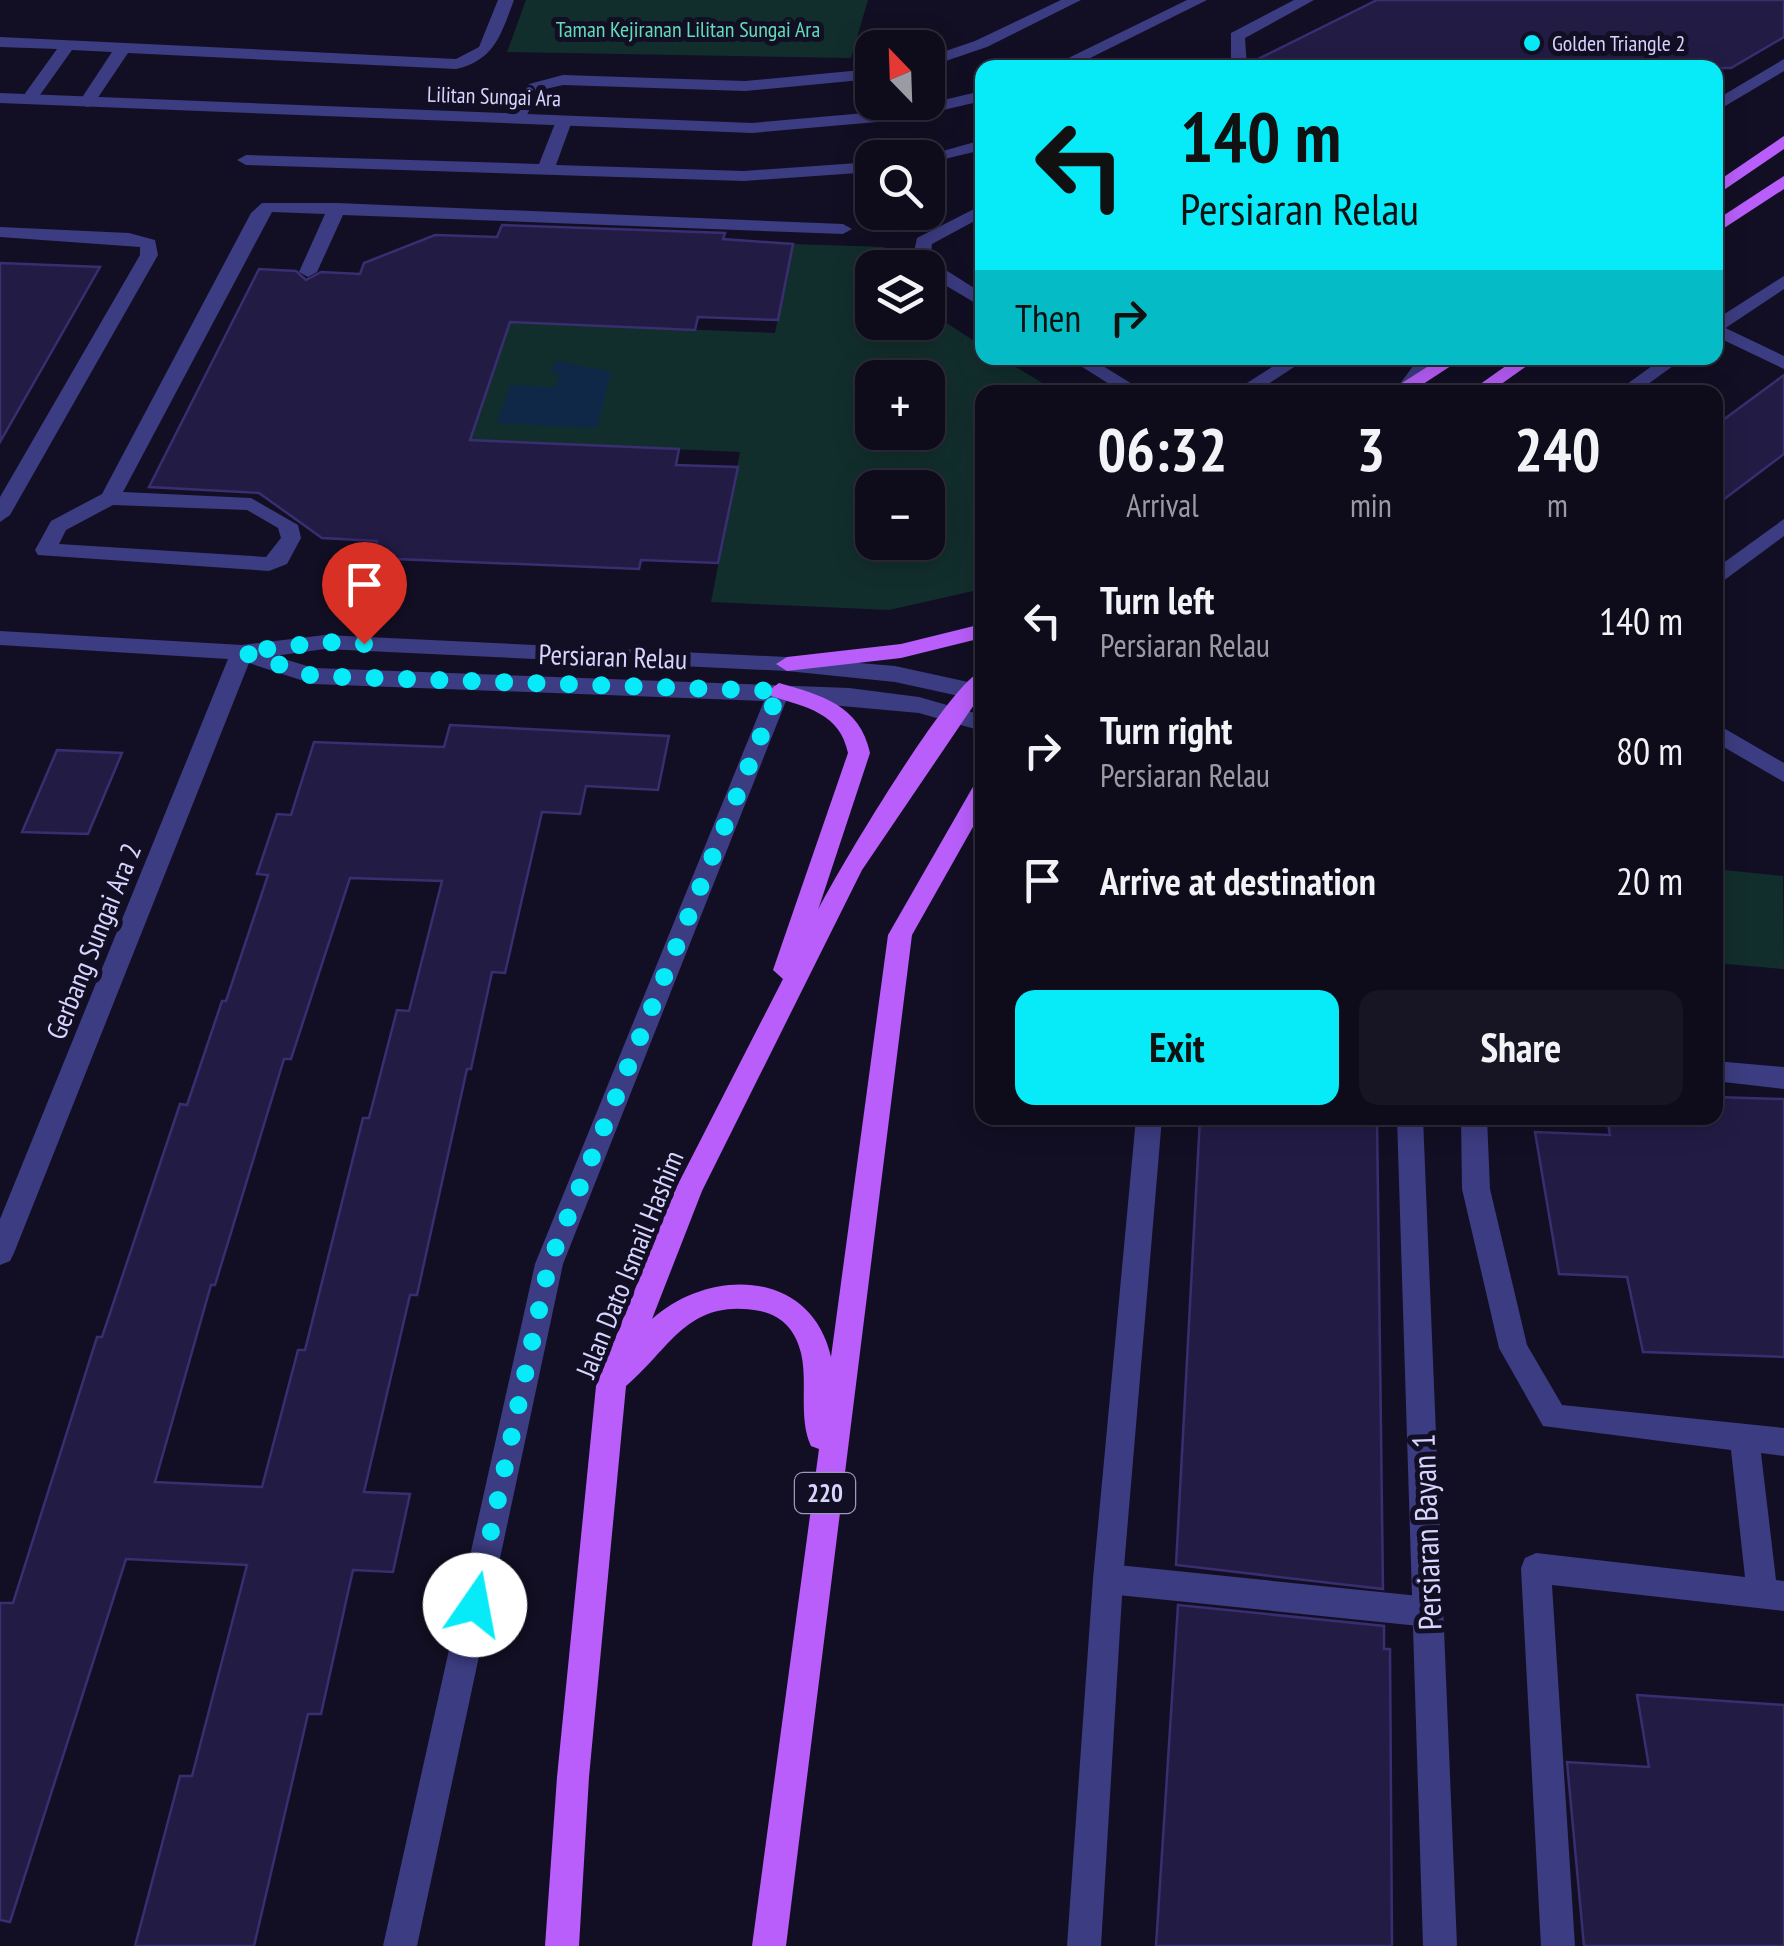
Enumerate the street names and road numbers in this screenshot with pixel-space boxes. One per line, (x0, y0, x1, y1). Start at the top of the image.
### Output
street label: Lilitan Sungai Ara (427, 80, 561, 112)
street label: Persiaran Relau (538, 635, 688, 677)
street label: Gerbang Sungai Ara 2 (37, 837, 149, 1045)
street label: Jalan Dato Ismail Hashim (566, 1145, 691, 1384)
street label: Persiaran Bayan 1 (1402, 1433, 1450, 1631)
road number: 220 (795, 1473, 855, 1513)

